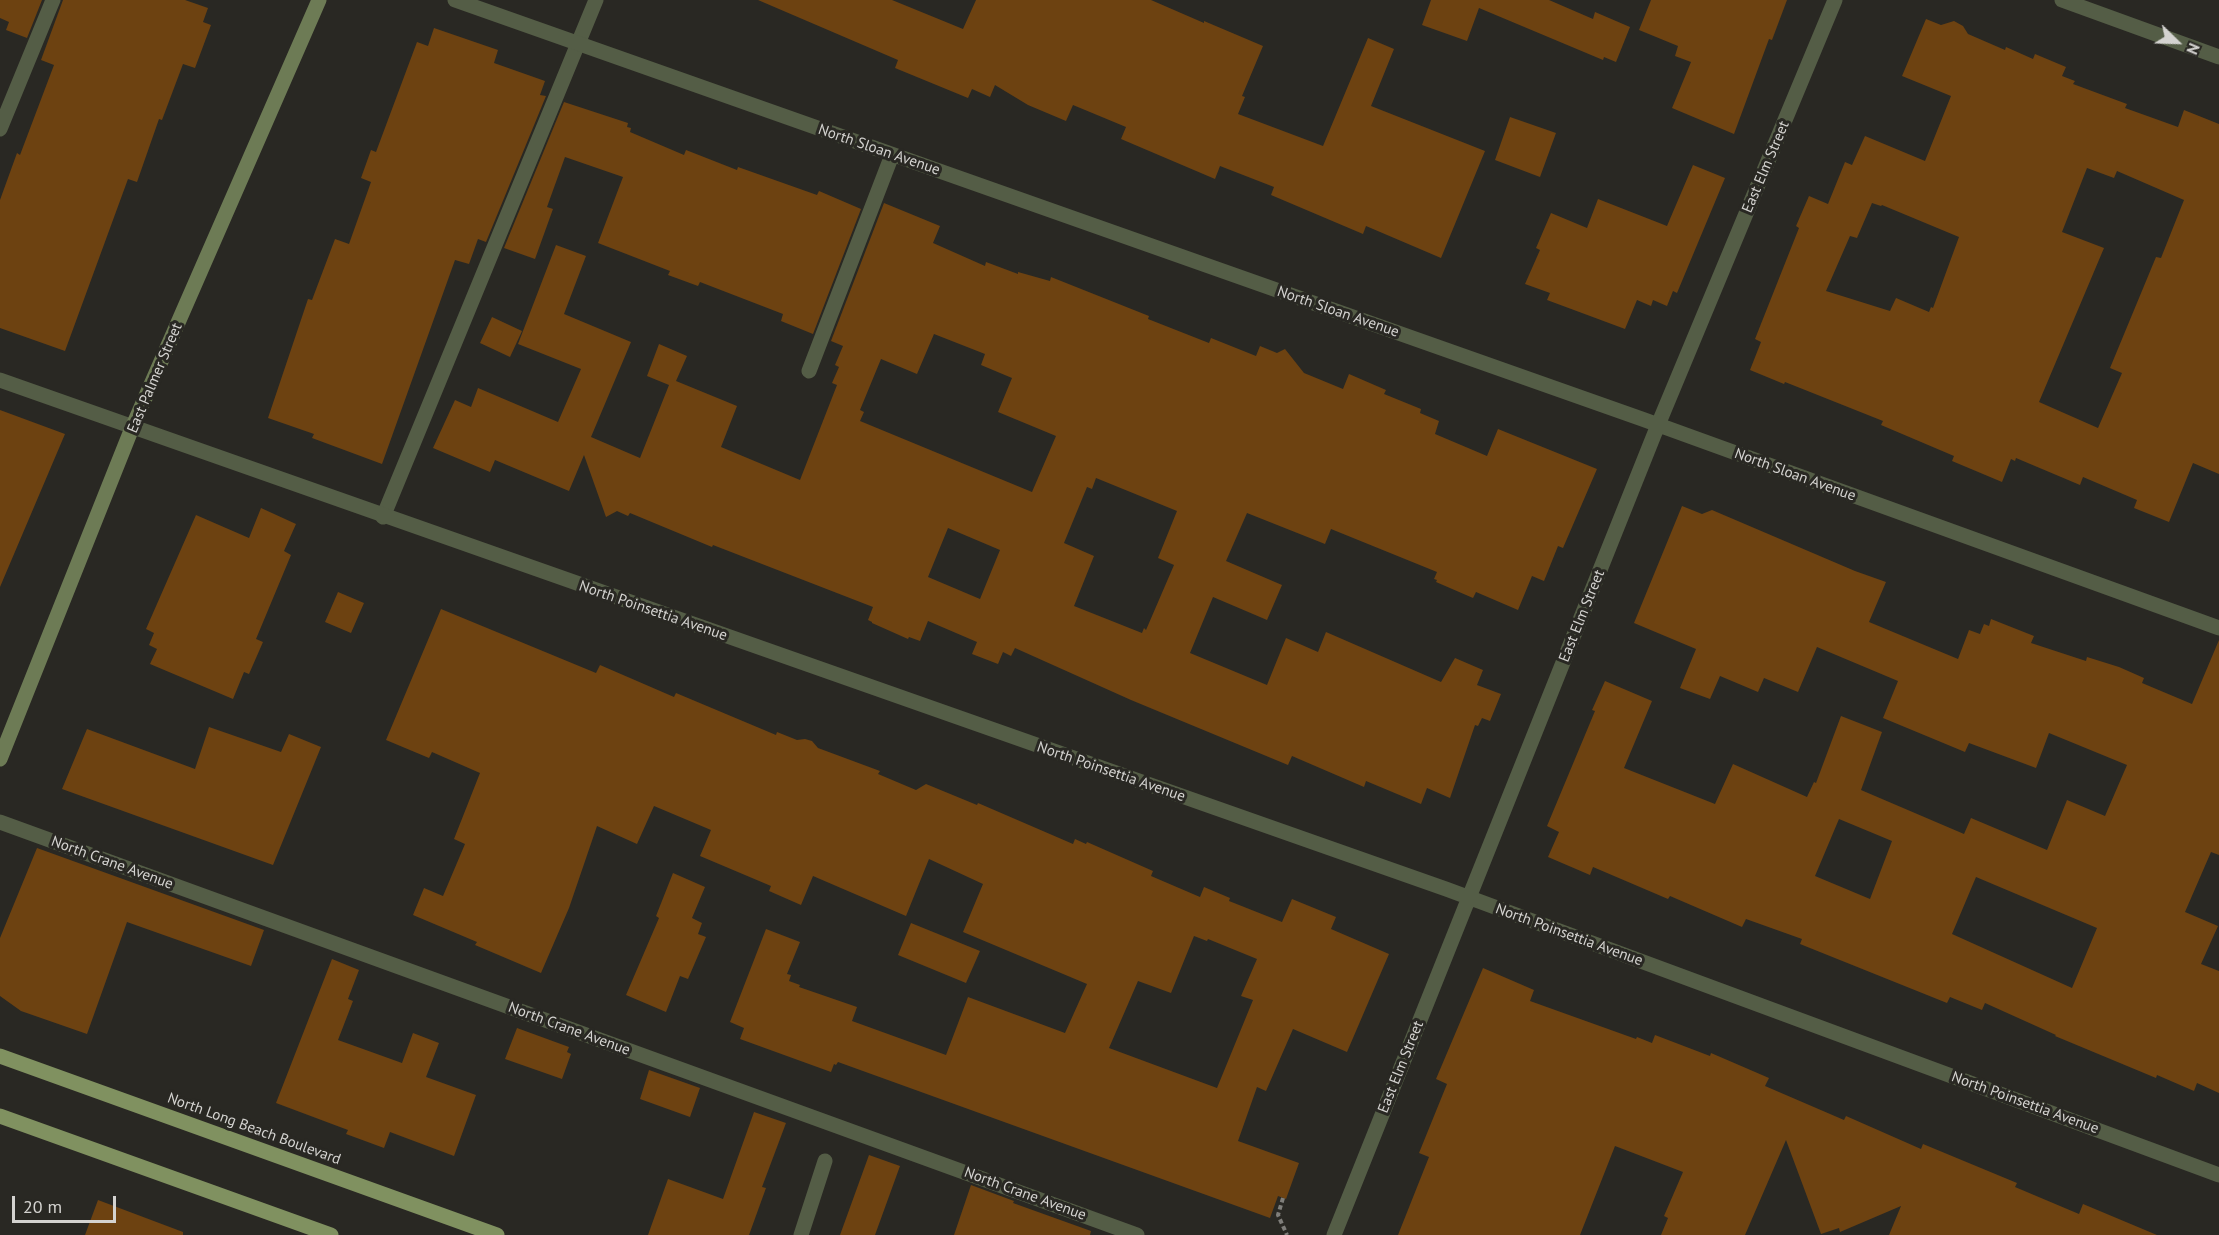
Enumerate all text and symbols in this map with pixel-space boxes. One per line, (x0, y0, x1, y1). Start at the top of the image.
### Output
north arrow (2147, 12, 2207, 72)
text: N (2182, 40, 2205, 58)
street label: East Elm Street (1739, 118, 1793, 216)
street label: North Sloan Avenue (816, 121, 942, 179)
street label: North Sloan Avenue (1275, 283, 1401, 341)
street label: East Palmer Street (124, 320, 186, 436)
street label: North Sloan Avenue (1732, 445, 1858, 505)
street label: East Elm Street (1555, 567, 1609, 665)
street label: North Poinsettia Avenue (577, 577, 729, 645)
street label: North Poinsettia Avenue (1035, 738, 1187, 806)
street label: North Crane Avenue (49, 833, 175, 893)
street label: North Poinsettia Avenue (1493, 900, 1645, 970)
street label: North Crane Avenue (506, 999, 632, 1059)
street label: East Elm Street (1374, 1018, 1428, 1116)
street label: North Poinsettia Avenue (1949, 1068, 2101, 1138)
street label: North Long Beach Boulevard (165, 1089, 343, 1169)
street label: North Crane Avenue (962, 1164, 1088, 1224)
scale bar (15, 1184, 118, 1222)
text: 20 m (23, 1195, 62, 1218)

